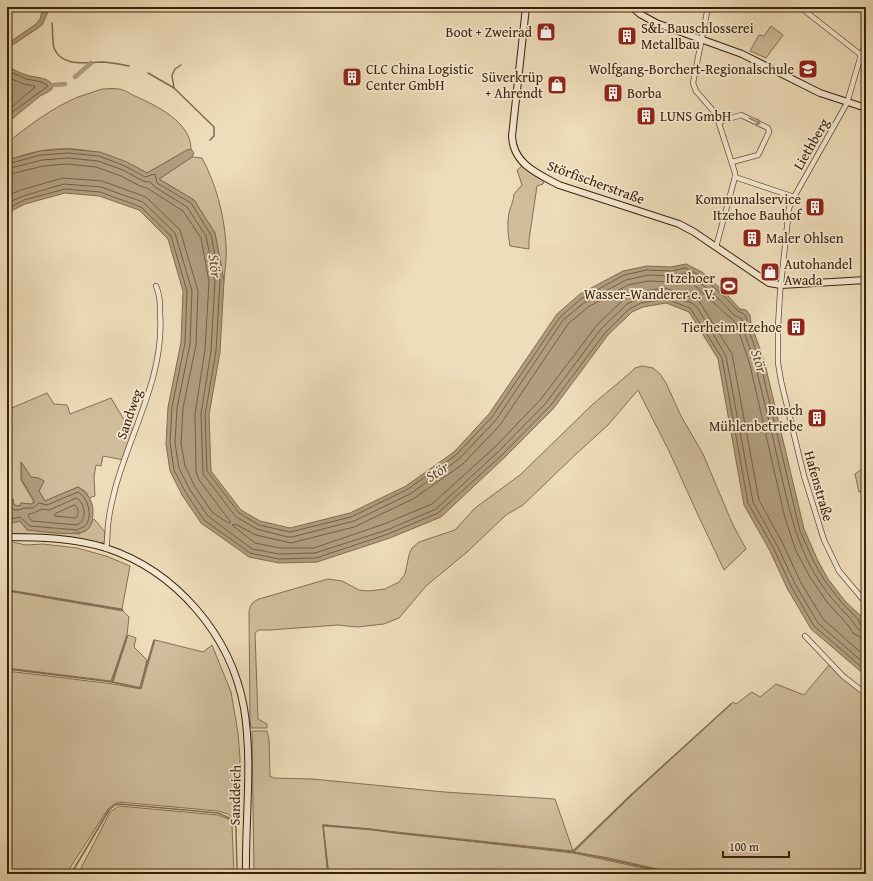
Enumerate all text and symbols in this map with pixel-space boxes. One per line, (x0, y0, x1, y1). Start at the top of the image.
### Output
place label: S&L Bauschlosserei Metallbau (641, 18, 754, 54)
shop icon: Boot + Zweirad (535, 21, 557, 43)
place label: Boot + Zweirad (446, 22, 533, 42)
building icon: S&L Bauschlosserei Metallbau (616, 25, 638, 47)
school or university icon: Wolfgang-Borchert-Regionalschule (797, 58, 819, 80)
place label: CLC China Logistic Center GmbH (366, 59, 474, 95)
place label: Wolfgang-Borchert-Regionalschule (589, 59, 794, 79)
building icon: CLC China Logistic Center GmbH (341, 66, 363, 88)
place label: Süverkrüp + Ahrendt (482, 67, 543, 103)
shop icon: Süverkrüp + Ahrendt (546, 74, 568, 96)
building icon: Borba (602, 82, 624, 104)
place label: Borba (627, 83, 662, 103)
building icon: LUNS GmbH (635, 105, 657, 127)
place label: LUNS GmbH (660, 106, 731, 126)
street label: Liethberg (788, 114, 834, 174)
one-way arrow (749, 118, 761, 126)
street label: Störfischerstraße (544, 155, 648, 209)
place label: Kommunalservice Itzehoe Bauhof (695, 189, 802, 225)
building icon: Kommunalservice Itzehoe Bauhof (804, 196, 826, 218)
building icon: Maler Ohlsen (741, 227, 763, 249)
place label: Maler Ohlsen (766, 228, 844, 248)
water label: Stör (204, 253, 227, 279)
place label: Autohandel Awada (784, 254, 853, 290)
shop icon: Autohandel Awada (759, 261, 781, 283)
place label: Itzehoer Wasser-Wanderer e. V. (584, 268, 715, 304)
sports icon: Itzehoer Wasser-Wanderer e. V. (718, 275, 740, 297)
building icon: Tierheim Itzehoe (785, 316, 807, 338)
place label: Tierheim Itzehoe (681, 317, 782, 337)
water label: Stör (746, 347, 773, 376)
street label: Sandweg (111, 386, 147, 442)
place label: Rusch Mühlenbetriebe (709, 400, 803, 436)
building icon: Rusch Mühlenbetriebe (806, 407, 828, 429)
street label: Hafenstraße (799, 448, 839, 524)
water label: Stör (421, 456, 453, 487)
street label: Sanddeich (224, 764, 246, 825)
scale bar (723, 833, 789, 859)
text: 100 m (729, 838, 759, 855)

